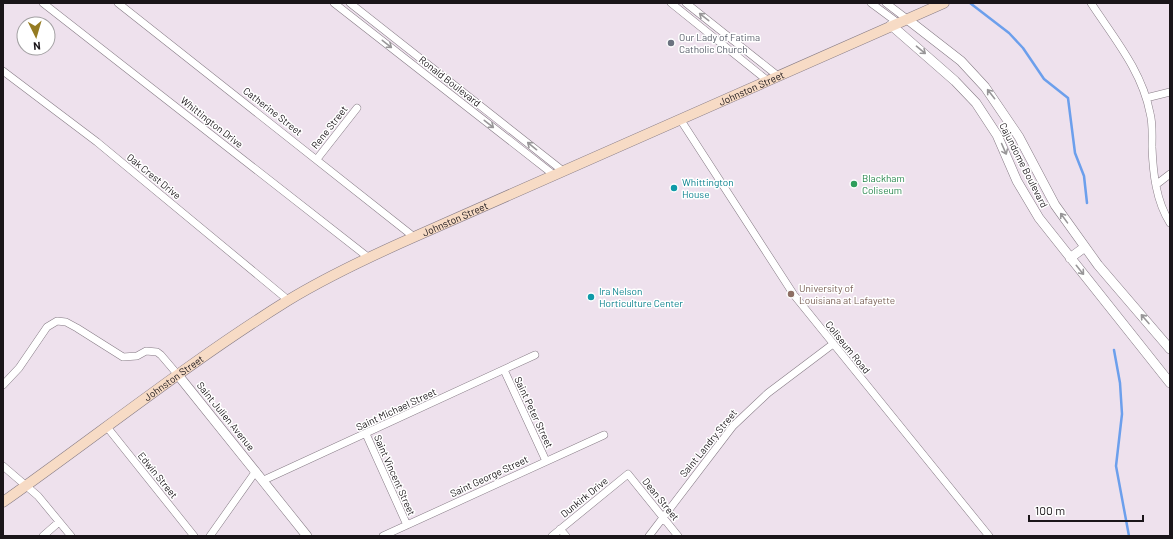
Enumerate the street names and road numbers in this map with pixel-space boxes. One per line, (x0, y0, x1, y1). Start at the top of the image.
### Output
street label: Ronald Boulevard (417, 53, 483, 109)
street label: Johnston Street (717, 68, 786, 108)
street label: Catherine Street (241, 84, 305, 138)
street label: Whittington Drive (178, 94, 246, 150)
street label: Rene Street (308, 103, 350, 151)
street label: Cajundome Boulevard (997, 120, 1051, 210)
street label: Oak Crest Drive (125, 151, 183, 201)
street label: Johnston Street (420, 199, 490, 239)
street label: Coliseum Road (823, 318, 873, 376)
street label: Johnston Street (141, 352, 206, 403)
street label: Saint Peter Street (512, 374, 556, 450)
street label: Saint Julien Avenue (195, 379, 257, 453)
street label: Saint Michael Street (354, 385, 438, 433)
street label: Saint Landry Street (677, 406, 739, 479)
street label: Saint Vincent Street (372, 433, 418, 518)
street label: Edwin Street (136, 449, 180, 501)
street label: Saint George Street (448, 452, 530, 499)
street label: Dunkirk Drive (558, 474, 610, 520)
street label: Dean Street (640, 475, 682, 523)

